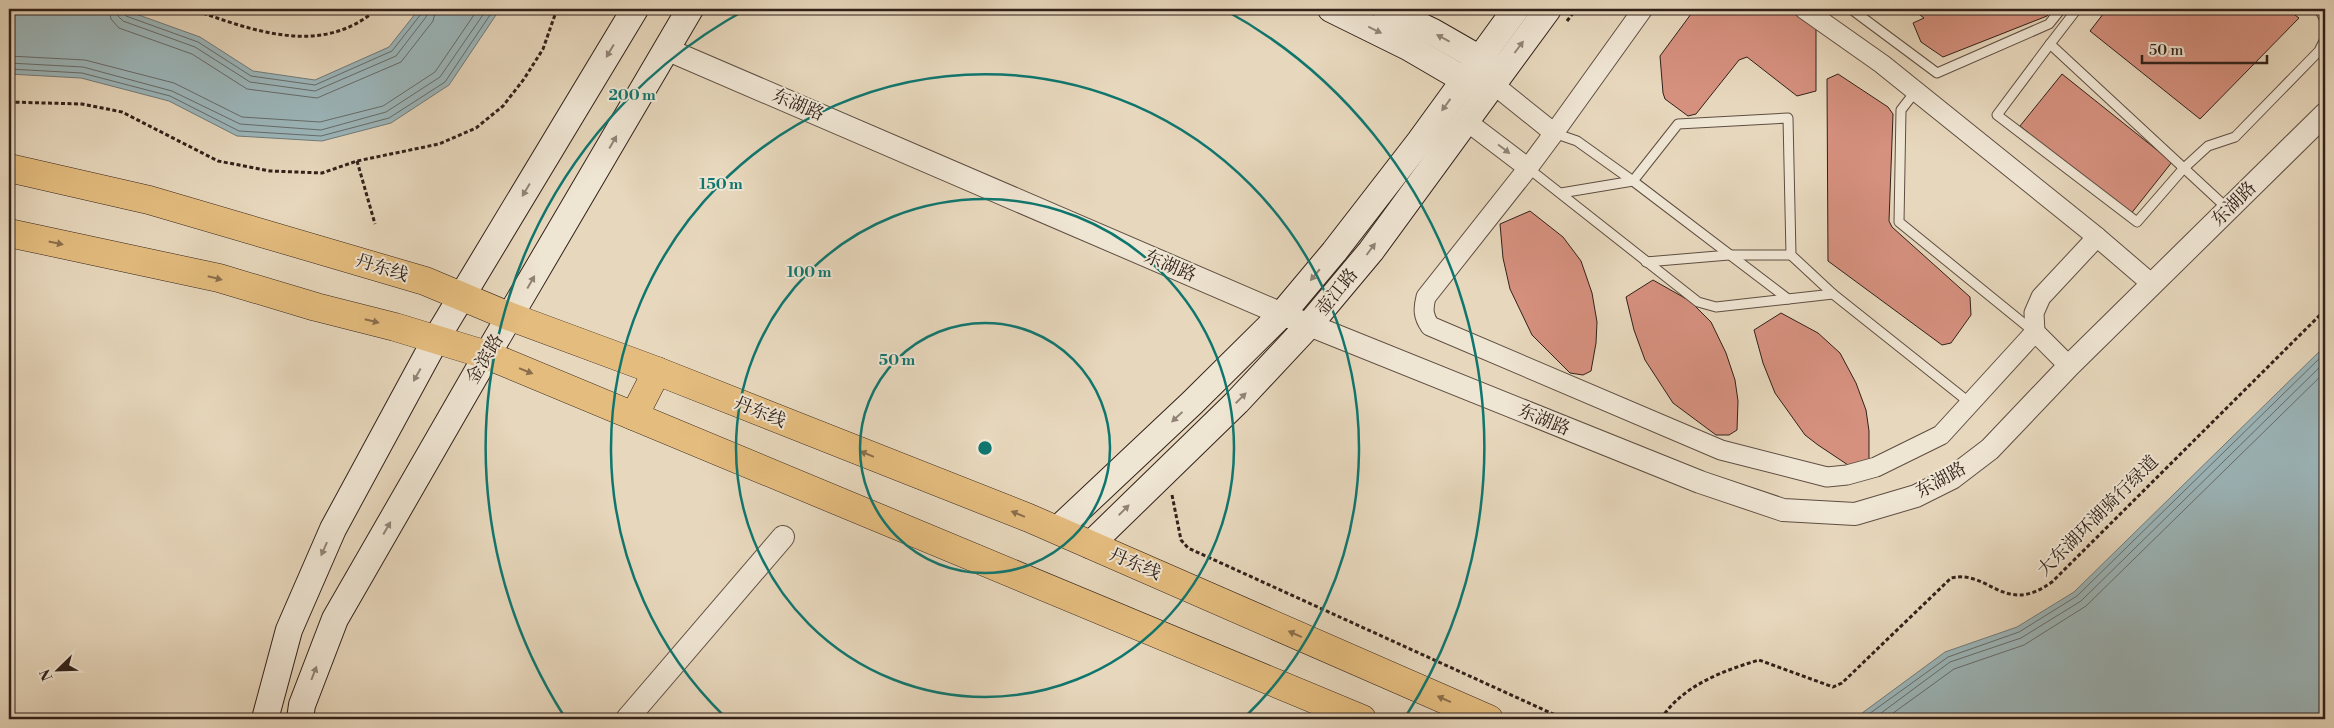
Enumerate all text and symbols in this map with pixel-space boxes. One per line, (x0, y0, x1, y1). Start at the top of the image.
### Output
one-way arrow (1367, 26, 1382, 34)
scale bar (2142, 32, 2266, 64)
one-way arrow (1436, 34, 1451, 42)
one-way arrow (1513, 41, 1524, 54)
text: 50 m (2149, 41, 2183, 60)
one-way arrow (605, 44, 615, 57)
street label: 东湖路 (769, 84, 827, 126)
text: 200 m (608, 86, 656, 105)
one-way arrow (1441, 98, 1451, 112)
one-way arrow (608, 135, 617, 148)
one-way arrow (1497, 144, 1510, 155)
text: 150 m (699, 175, 743, 194)
street label: 东湖路 (2207, 177, 2261, 231)
one-way arrow (522, 183, 531, 196)
one-way arrow (49, 239, 64, 247)
one-way arrow (1366, 243, 1377, 256)
street label: 东湖路 (1141, 245, 1199, 287)
street label: 丹东线 (353, 249, 411, 287)
text: 100 m (787, 263, 832, 282)
street label: 壶江路 (1311, 264, 1363, 320)
one-way arrow (1309, 268, 1320, 281)
one-way arrow (208, 274, 223, 282)
one-way arrow (526, 276, 535, 289)
one-way arrow (364, 317, 379, 325)
street label: 金滨路 (461, 330, 509, 388)
text: 50 m (879, 351, 915, 370)
one-way arrow (413, 367, 421, 382)
one-way arrow (519, 367, 534, 375)
street label: 丹东线 (731, 391, 789, 433)
one-way arrow (1235, 392, 1247, 404)
street label: 东湖路 (1515, 399, 1573, 441)
one-way arrow (1172, 411, 1184, 423)
centre of rings (976, 439, 994, 457)
one-way arrow (859, 450, 874, 458)
street label: 大东湖环湖骑行绿道 (2033, 451, 2163, 581)
street label: 东湖路 (1912, 457, 1970, 503)
one-way arrow (1118, 504, 1130, 516)
one-way arrow (1010, 510, 1025, 518)
one-way arrow (383, 522, 392, 535)
one-way arrow (320, 542, 328, 556)
street label: 丹东线 (1106, 543, 1164, 585)
one-way arrow (1288, 630, 1302, 638)
north arrow (32, 646, 82, 696)
one-way arrow (310, 665, 318, 680)
text: N (37, 666, 57, 683)
one-way arrow (1437, 695, 1451, 703)

